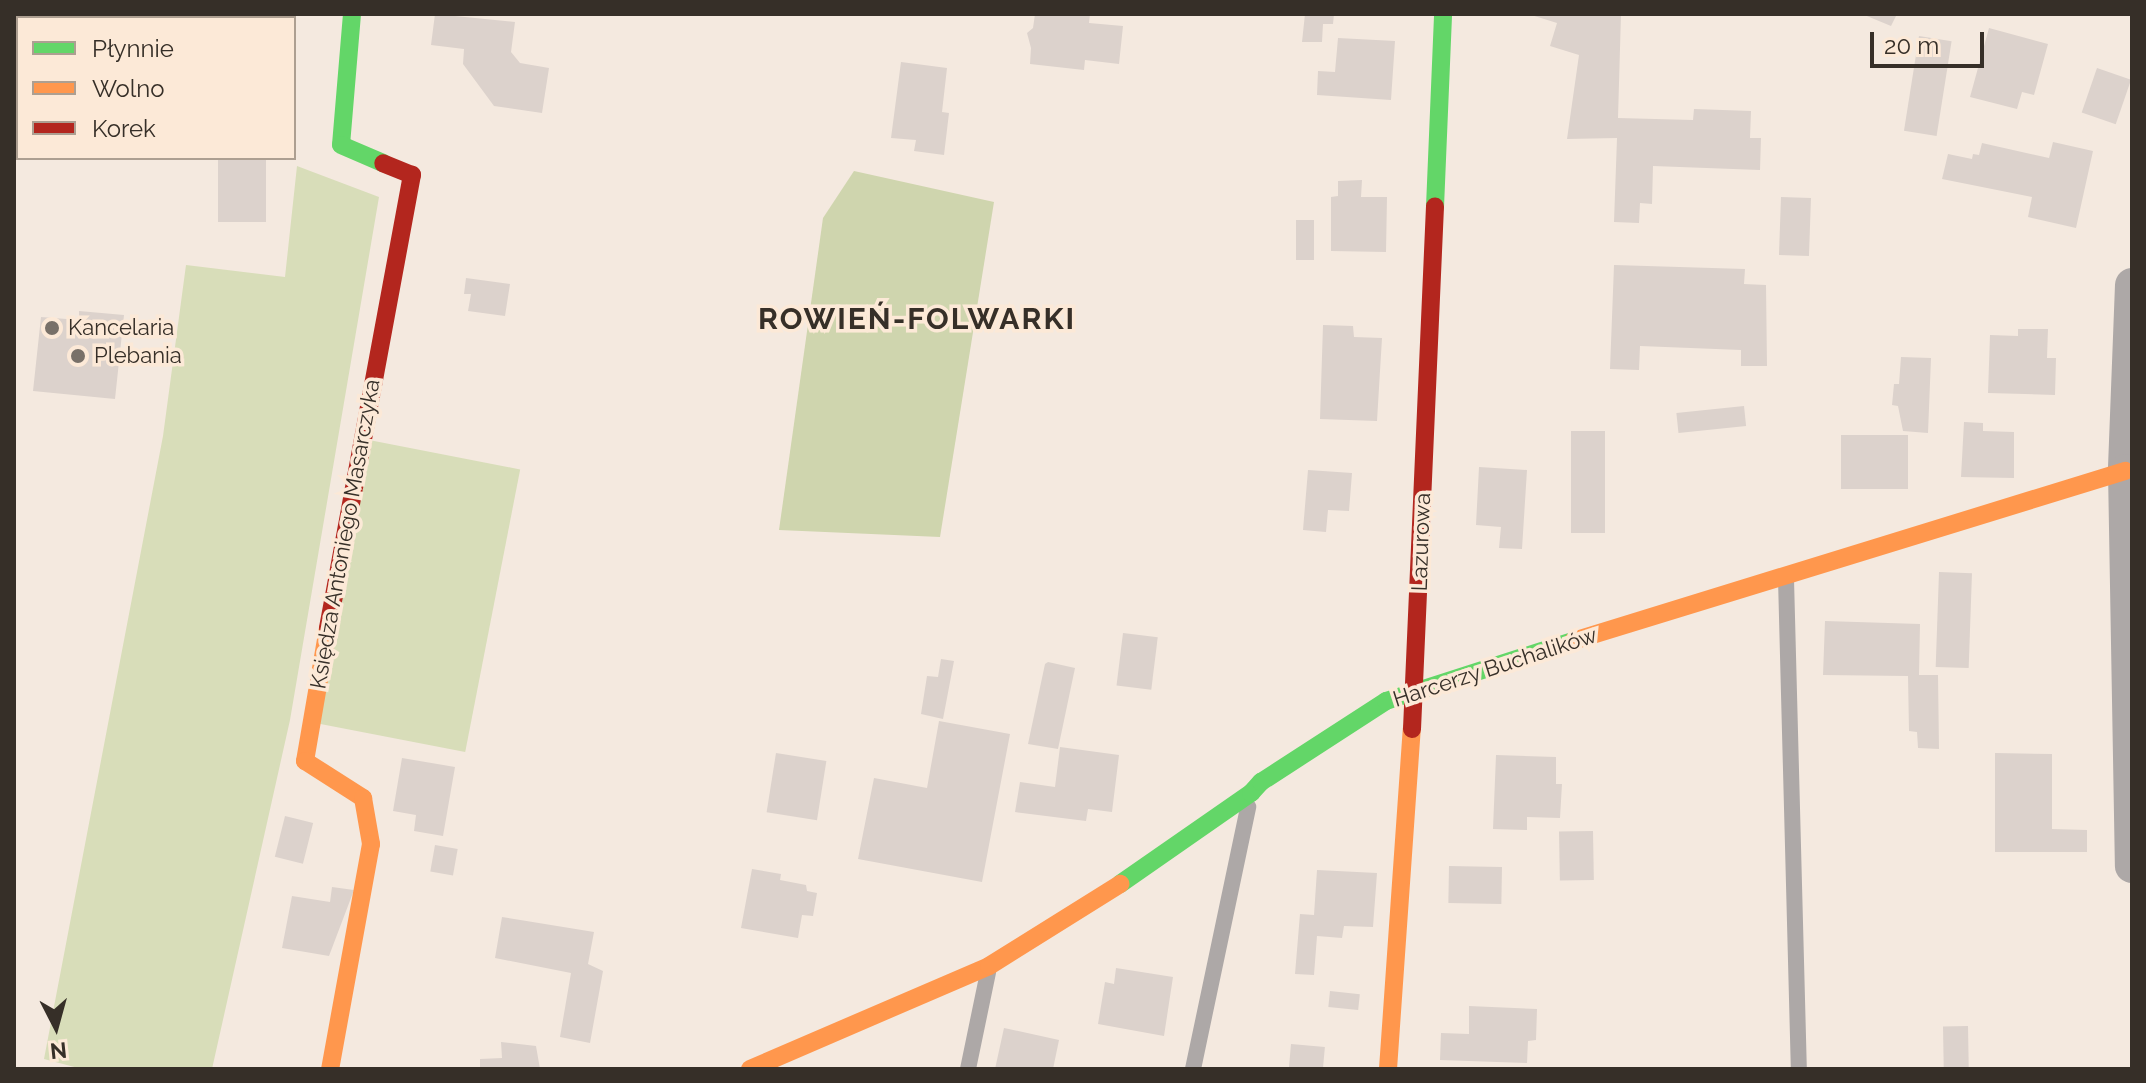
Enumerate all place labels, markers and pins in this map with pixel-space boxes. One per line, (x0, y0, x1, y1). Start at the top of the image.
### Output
place label: Kancelaria (68, 315, 174, 341)
marker: Kancelaria (43, 319, 61, 337)
place label: Plebania (94, 343, 182, 369)
marker: Plebania (69, 347, 87, 365)

